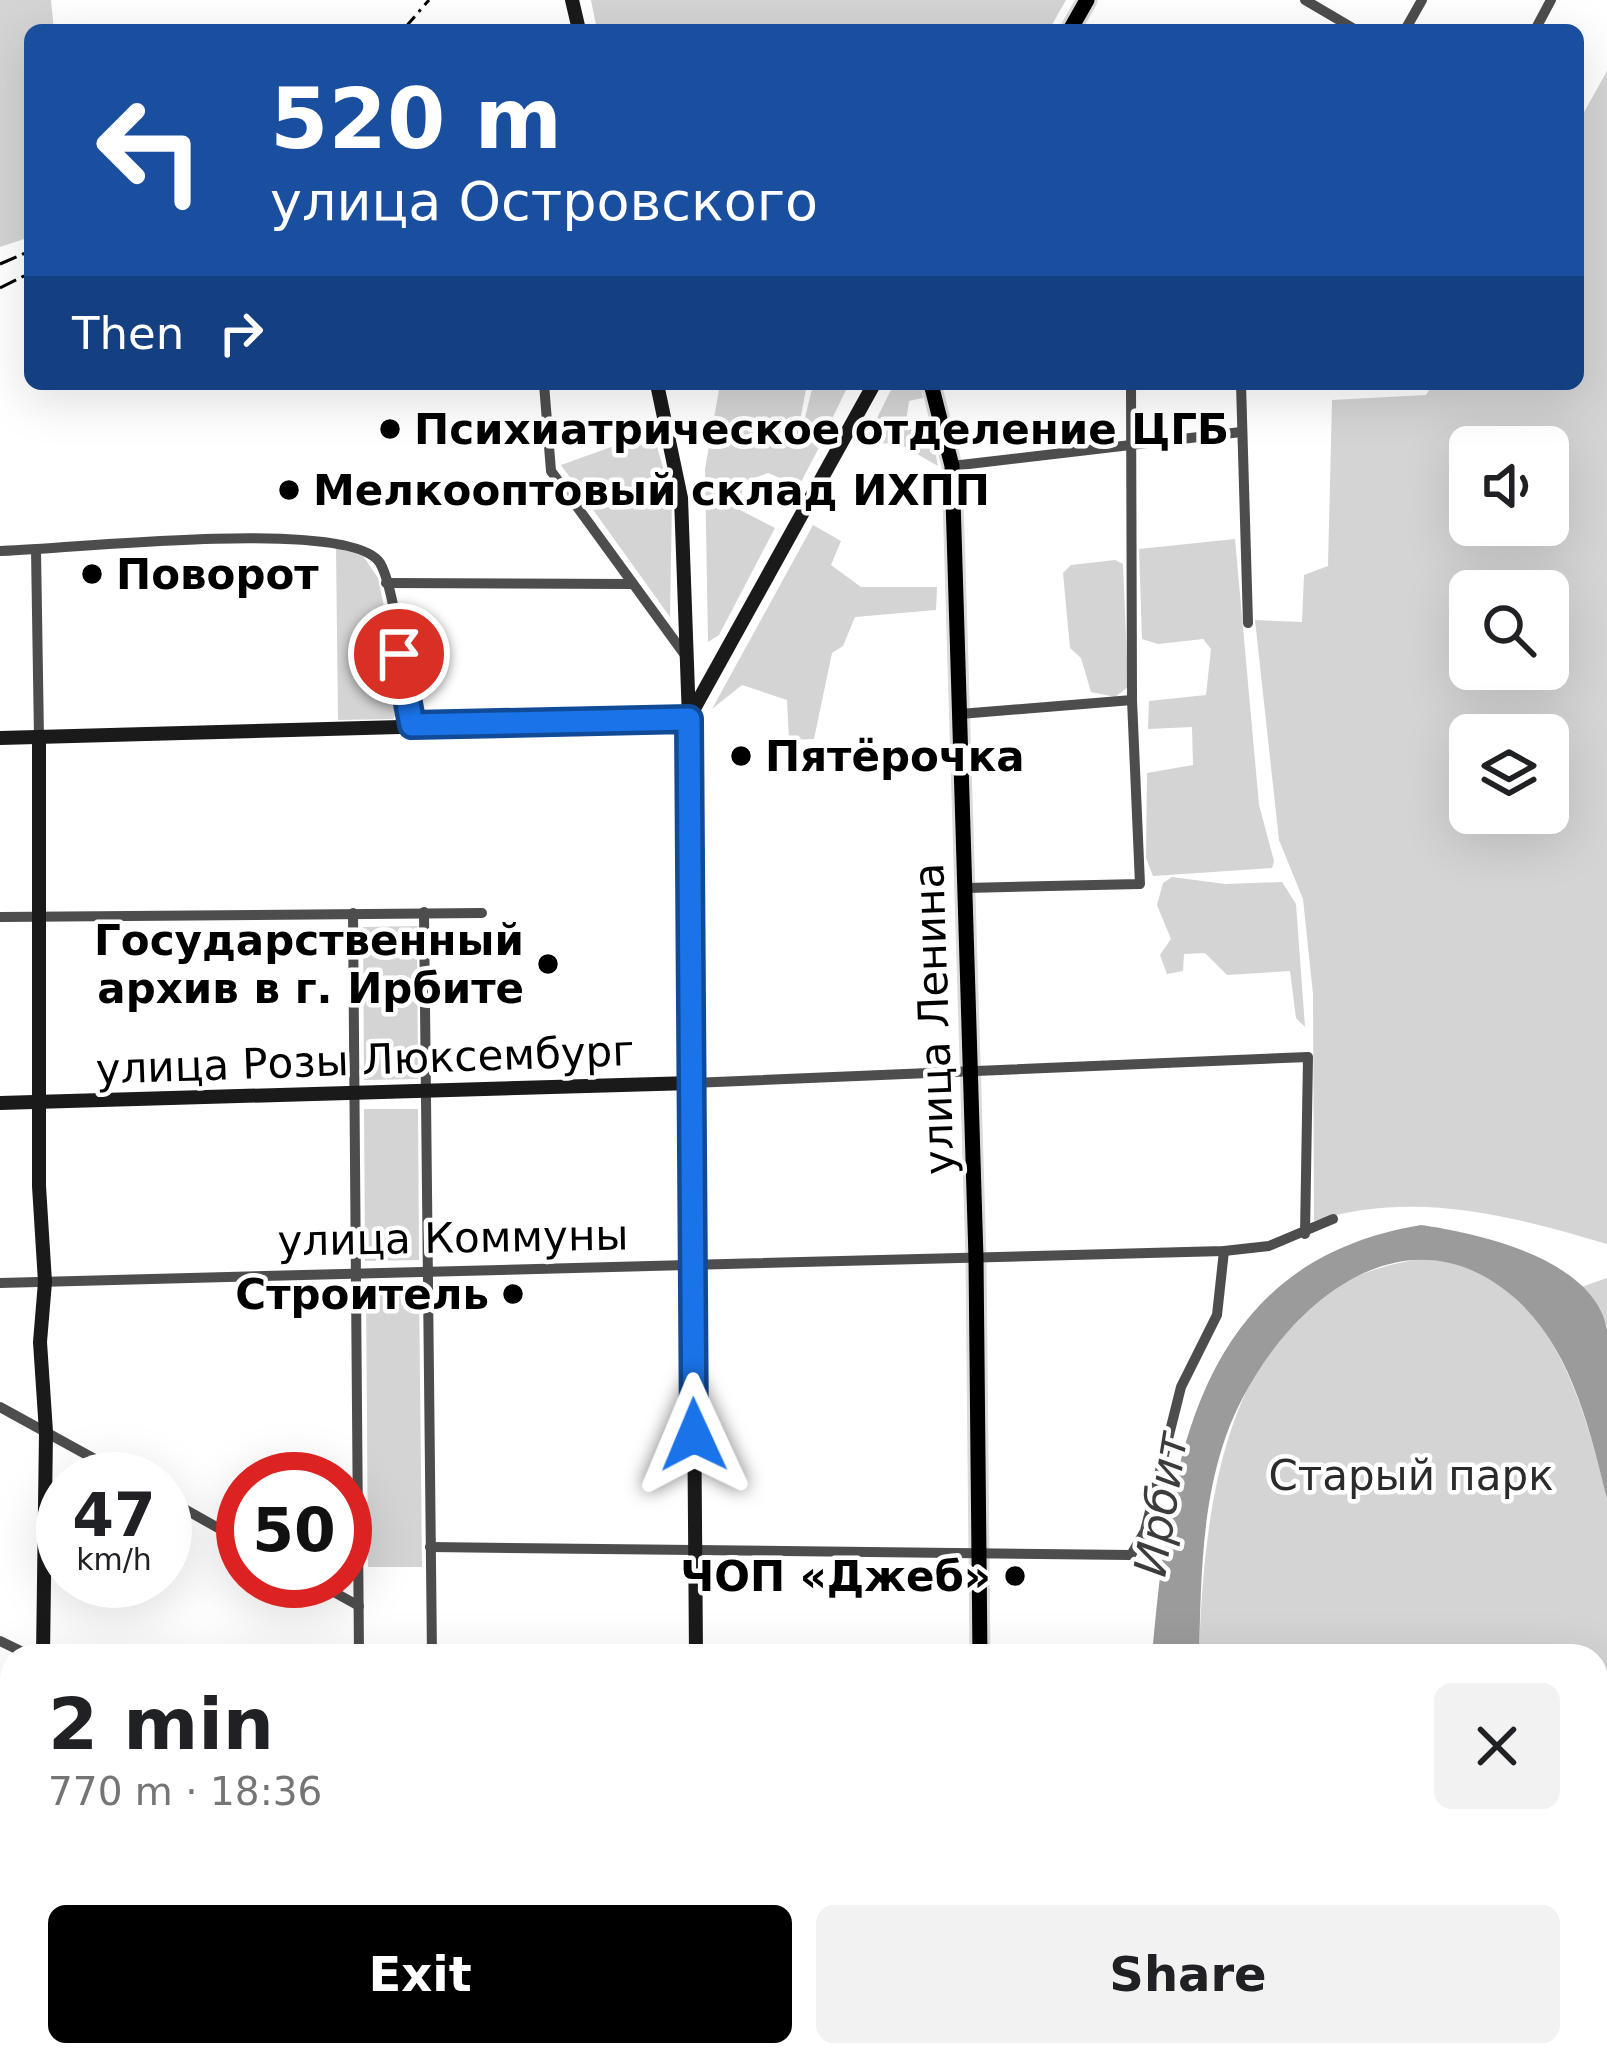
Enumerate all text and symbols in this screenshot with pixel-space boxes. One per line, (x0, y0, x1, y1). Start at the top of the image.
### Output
text: 520 m (270, 70, 562, 168)
icon: left (72, 72, 228, 228)
text: улица Островского (270, 170, 818, 233)
icon: right (208, 300, 274, 366)
text: Then (72, 307, 184, 360)
place label: Психиатрическое отделение ЦГБ (414, 405, 1229, 454)
marker: Психиатрическое отделение ЦГБ (377, 416, 403, 442)
map controls (1449, 426, 1569, 834)
button: sound (1449, 426, 1569, 546)
place label: Мелкооптовый склад ИХПП (313, 466, 990, 515)
marker: Мелкооптовый склад ИХПП (276, 477, 302, 503)
place label: Поворот (116, 550, 319, 599)
marker: Поворот (79, 561, 105, 587)
button: search (1449, 570, 1569, 690)
pin (348, 603, 450, 705)
icon: arrive (366, 621, 432, 687)
button: layers (1449, 714, 1569, 834)
place label: Пятёрочка (765, 732, 1025, 781)
marker: Пятёрочка (728, 743, 754, 769)
street label: улица Ленина (904, 862, 964, 1176)
place label: Государственный архив в г. Ирбите (94, 916, 524, 1013)
marker: Государственный архив в г. Ирбите (535, 951, 561, 977)
street label: улица Розы Люксембург (95, 1026, 635, 1094)
street label: улица Коммуны (277, 1210, 629, 1266)
place label: Строитель (235, 1270, 489, 1319)
marker: Строитель (500, 1281, 526, 1307)
position arrow (631, 1372, 757, 1498)
water label: Ирбит (1123, 1426, 1199, 1580)
park label: Старый парк (1268, 1451, 1554, 1500)
speed limit sign: 50 (216, 1452, 372, 1608)
text: 47 (72, 1480, 156, 1550)
text: km/h (76, 1542, 152, 1577)
place label: ЧОП «Джеб» (680, 1552, 991, 1601)
marker: ЧОП «Джеб» (1002, 1563, 1028, 1589)
text: 2 min (48, 1682, 274, 1766)
button: close (1434, 1683, 1560, 1809)
text: 770 m · 18:36 (48, 1769, 322, 1814)
button: Exit (48, 1905, 792, 2043)
button: Share (816, 1905, 1560, 2043)

